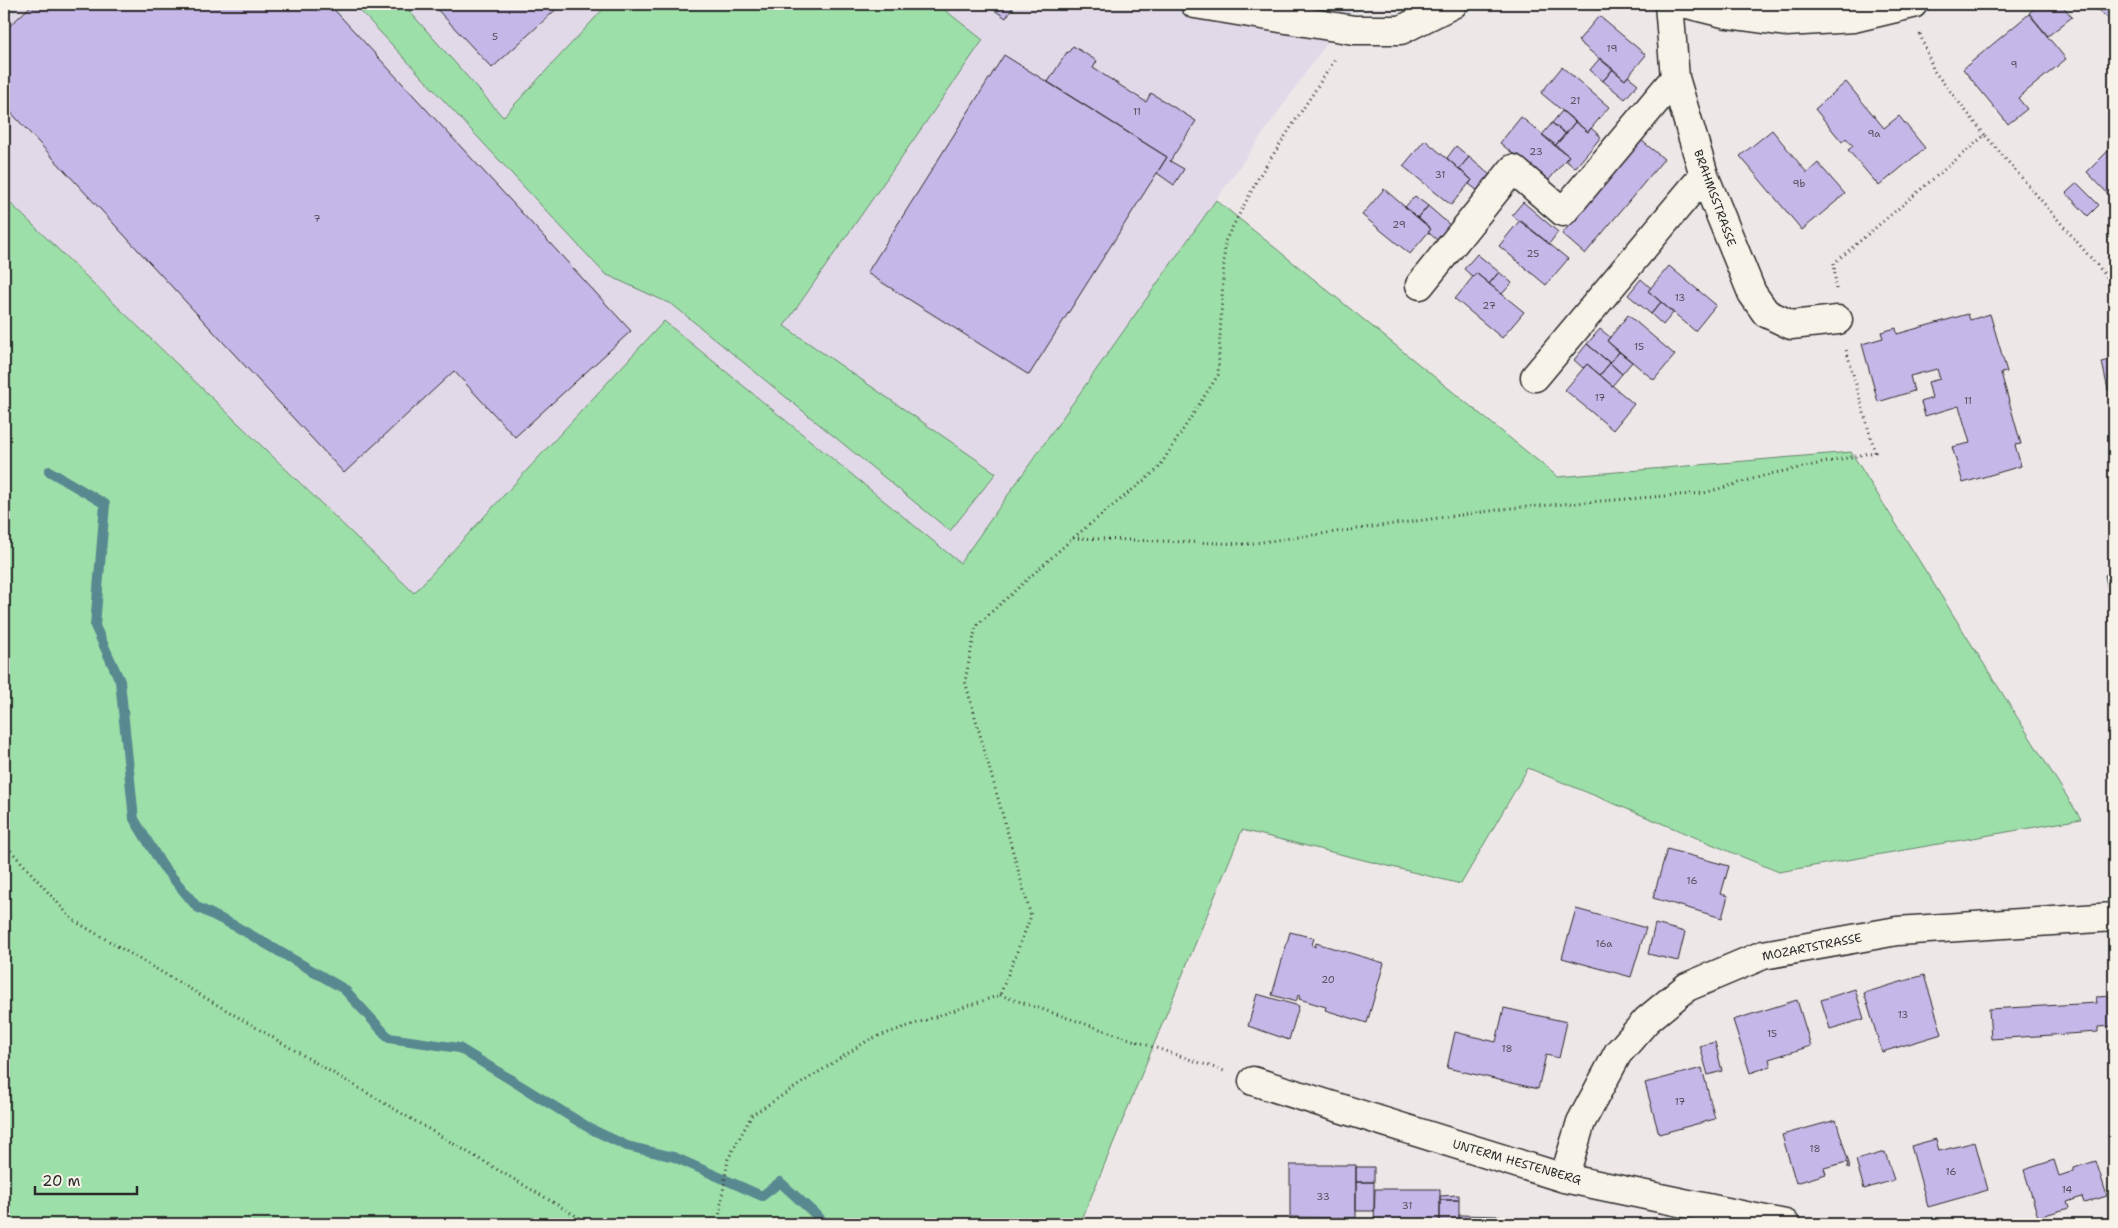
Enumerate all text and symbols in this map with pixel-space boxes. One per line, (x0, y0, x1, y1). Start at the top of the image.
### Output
house number: 5 (492, 30, 498, 43)
house number: 19 (1607, 42, 1617, 55)
house number: 9 (2011, 58, 2018, 71)
house number: 21 (1570, 94, 1580, 107)
house number: 11 (1133, 105, 1141, 118)
house number: 9a (1867, 127, 1881, 140)
house number: 23 (1529, 145, 1543, 158)
street label: BRAHMSSTRASSE (1690, 147, 1740, 249)
house number: 31 (1435, 168, 1445, 181)
house number: 9b (1793, 177, 1806, 190)
house number: 7 (314, 212, 321, 225)
house number: 29 (1392, 218, 1406, 231)
house number: 25 (1527, 247, 1539, 260)
house number: 13 (1675, 291, 1685, 304)
house number: 27 (1482, 299, 1496, 312)
house number: 15 (1634, 340, 1644, 353)
house number: 17 (1595, 391, 1605, 404)
house number: 11 (1964, 394, 1972, 407)
house number: 16 (1687, 874, 1697, 887)
street label: MOZARTSTRASSE (1761, 929, 1863, 965)
house number: 16a (1596, 937, 1613, 950)
house number: 20 (1321, 973, 1335, 986)
house number: 13 (1898, 1008, 1908, 1021)
house number: 15 (1767, 1027, 1777, 1040)
house number: 18 (1501, 1042, 1513, 1055)
house number: 17 (1675, 1095, 1685, 1108)
street label: UNTERM HESTENBERG (1451, 1136, 1583, 1188)
house number: 18 (1809, 1142, 1821, 1155)
scale bar (35, 1163, 138, 1195)
house number: 16 (1946, 1165, 1956, 1178)
text: 20 m (42, 1171, 81, 1191)
house number: 14 (2062, 1183, 2072, 1196)
house number: 33 (1316, 1190, 1330, 1203)
house number: 31 (1402, 1199, 1412, 1212)

